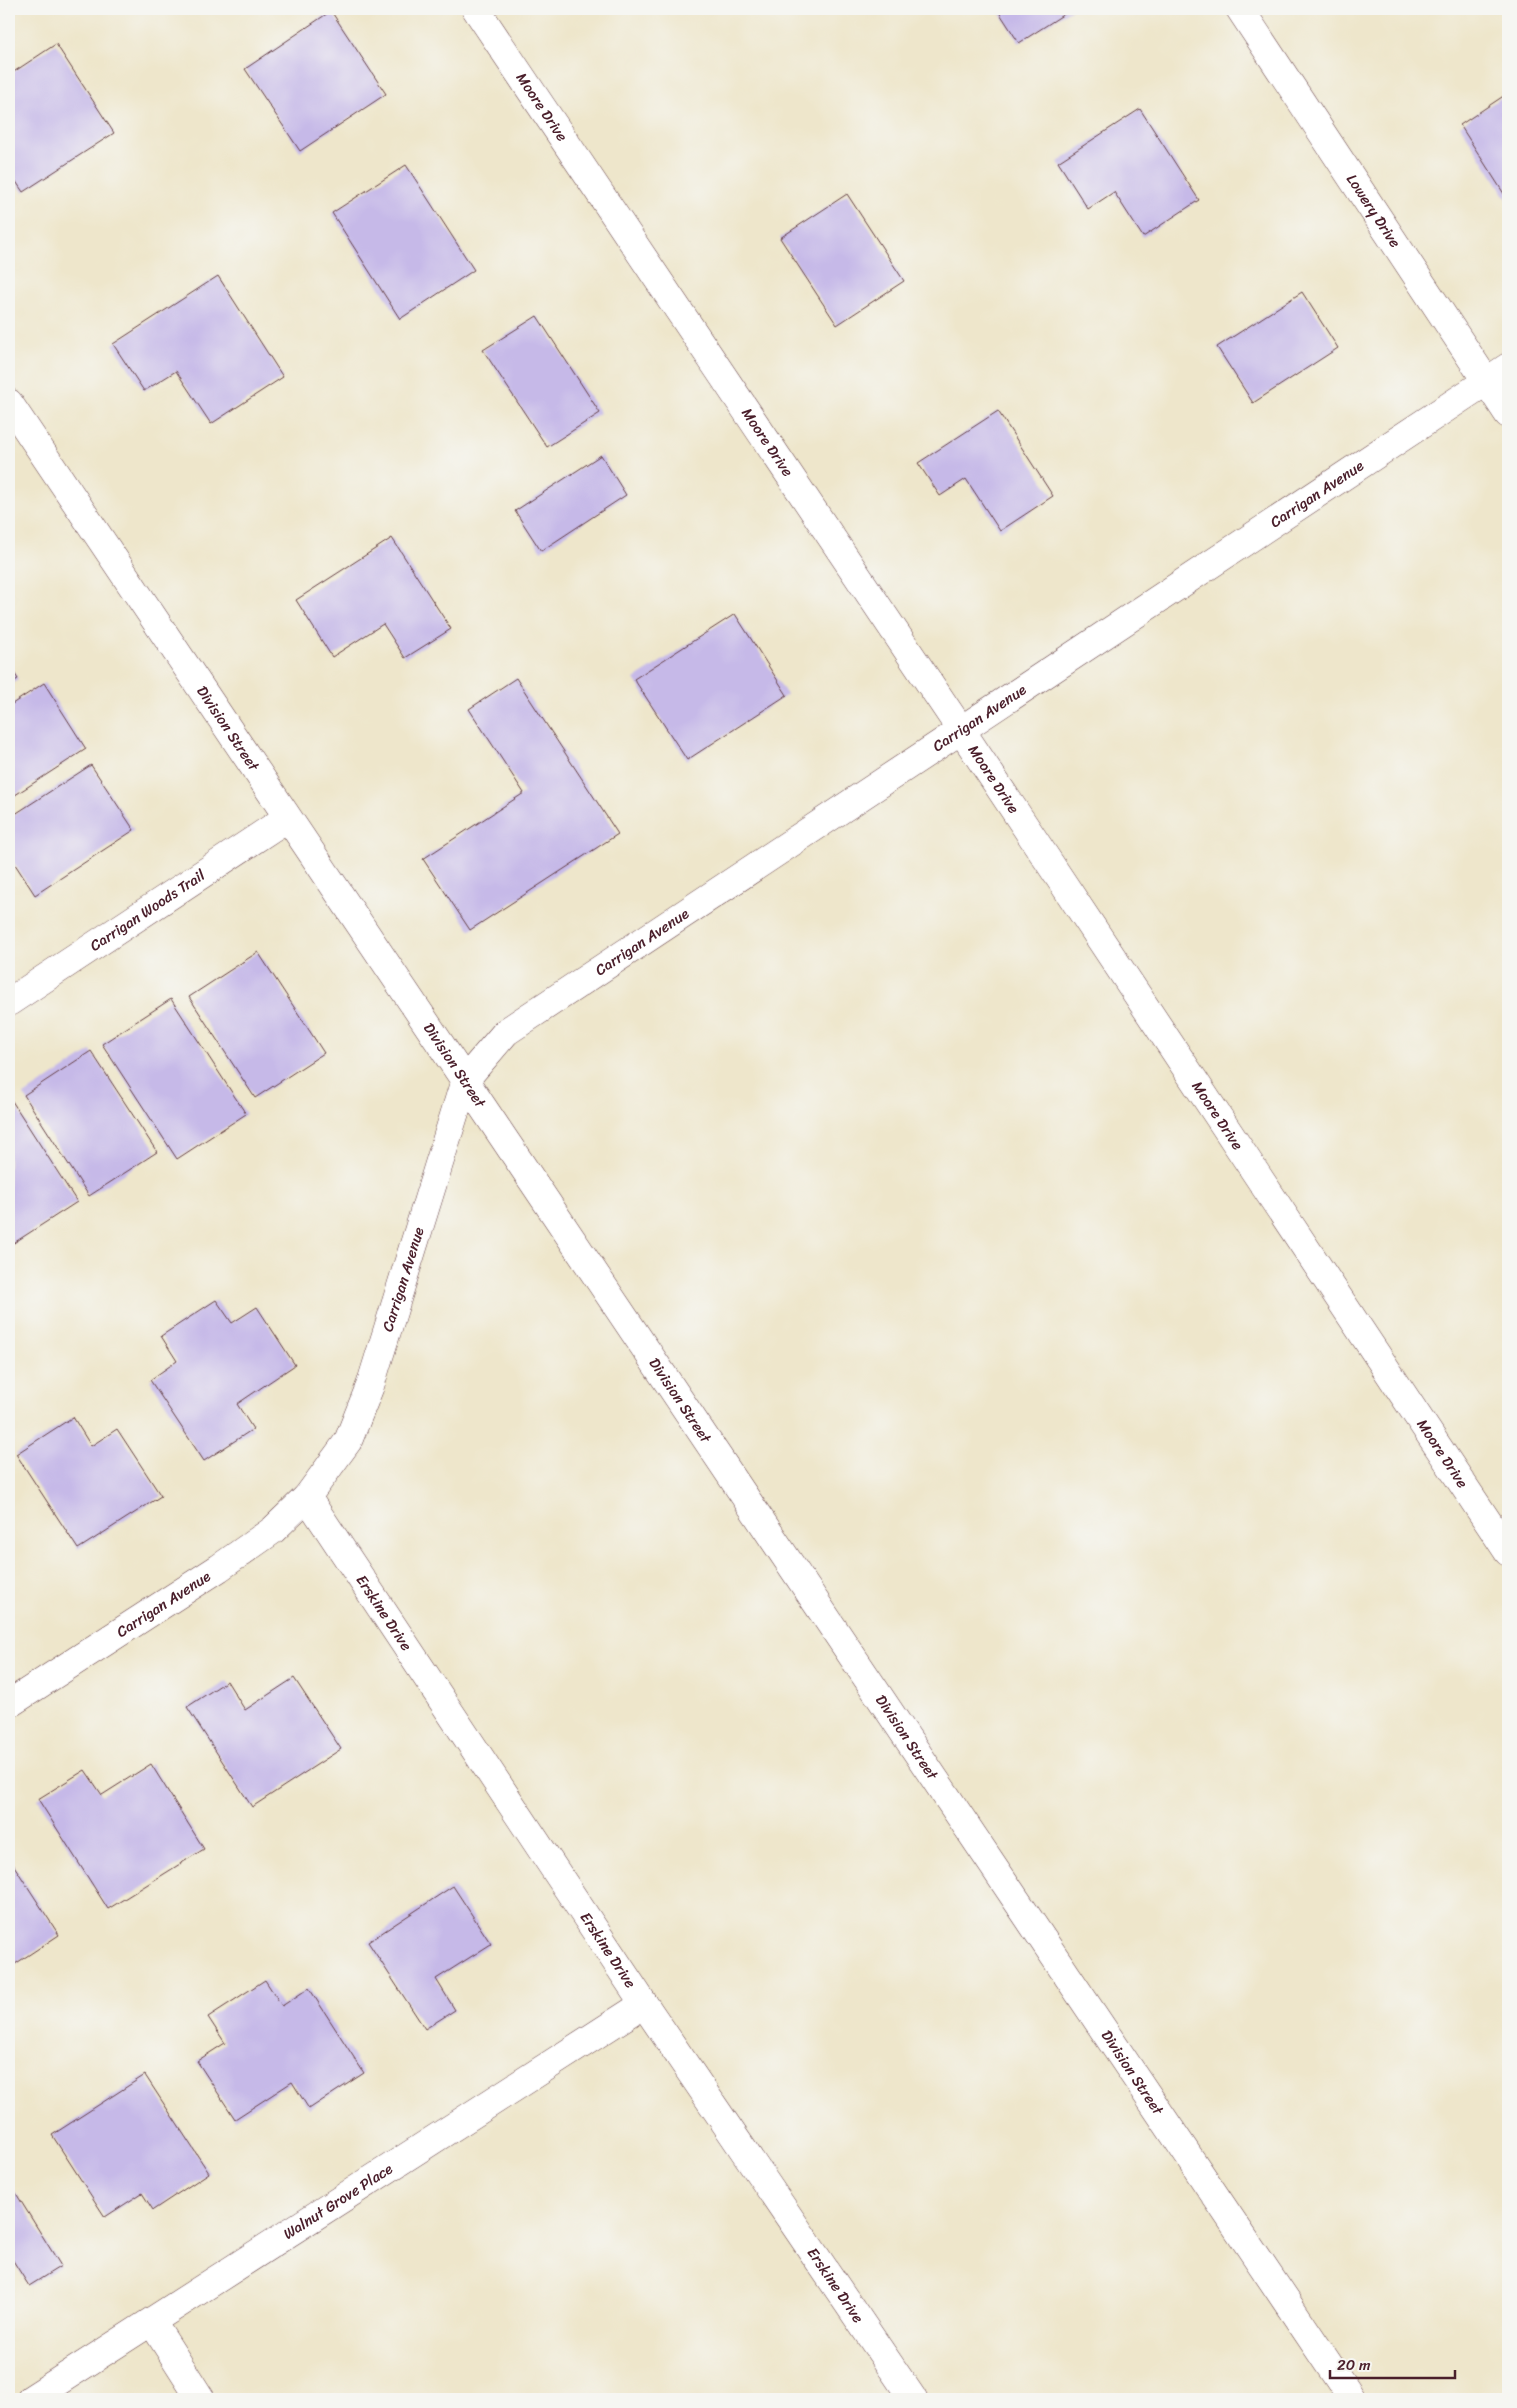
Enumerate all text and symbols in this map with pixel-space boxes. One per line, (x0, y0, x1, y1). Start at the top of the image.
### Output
street label: Moore Drive (509, 67, 575, 147)
street label: Lowery Drive (1339, 168, 1408, 253)
street label: Moore Drive (735, 402, 800, 482)
street label: Carrigan Avenue (1265, 453, 1369, 535)
street label: Carrigan Avenue (927, 677, 1032, 759)
street label: Division Street (190, 680, 267, 777)
street label: Moore Drive (961, 739, 1027, 819)
street label: Carrigan Woods Trail (84, 862, 211, 958)
street label: Carrigan Avenue (590, 901, 694, 983)
street label: Division Street (416, 1017, 493, 1114)
street label: Moore Drive (1185, 1076, 1250, 1156)
street label: Carrigan Avenue (375, 1224, 432, 1335)
street label: Division Street (642, 1352, 719, 1449)
street label: Moore Drive (1410, 1414, 1475, 1494)
street label: Carrigan Avenue (111, 1564, 216, 1644)
street label: Erskine Drive (349, 1569, 419, 1657)
street label: Division Street (868, 1689, 945, 1786)
street label: Erskine Drive (573, 1907, 643, 1994)
street label: Division Street (1094, 2024, 1171, 2121)
street label: Walnut Grove Place (278, 2156, 398, 2246)
street label: Erskine Drive (800, 2242, 871, 2329)
scale bar (1330, 2348, 1454, 2380)
text: 20 m (1337, 2352, 1371, 2378)

